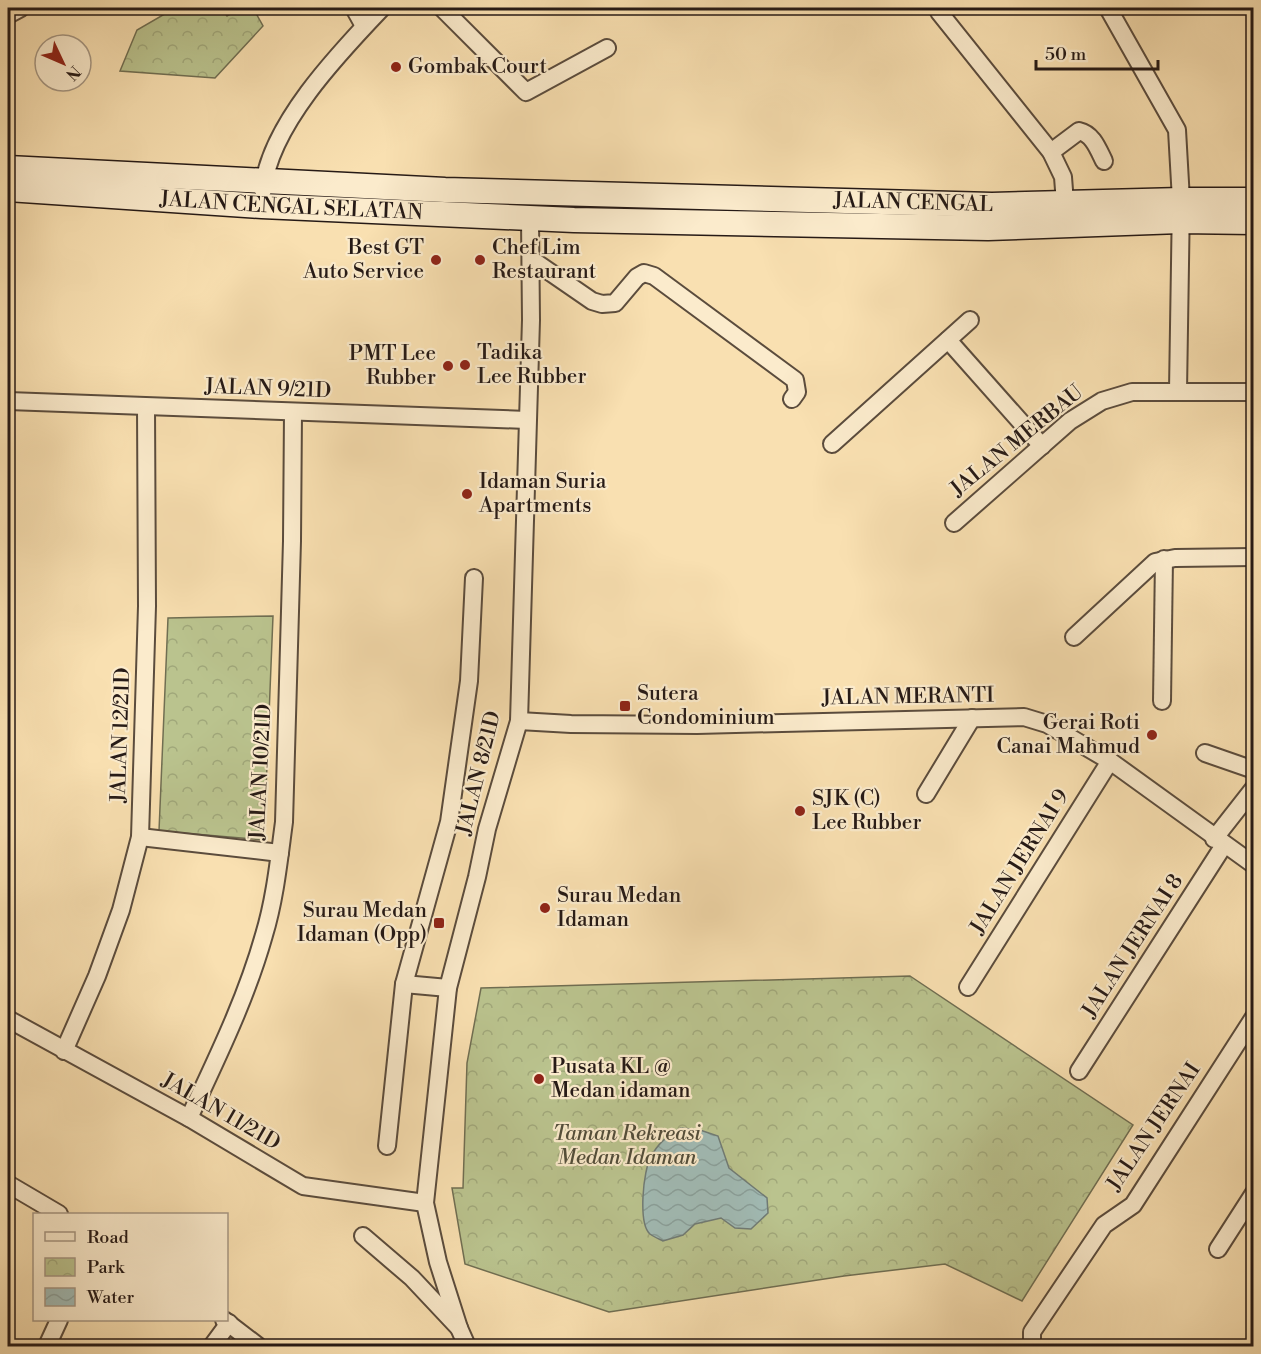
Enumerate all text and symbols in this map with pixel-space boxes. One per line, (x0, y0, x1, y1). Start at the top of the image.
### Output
north arrow (33, 33, 93, 93)
scale bar (1036, 33, 1158, 71)
text: 50 m (1045, 43, 1087, 66)
place label: Gombak Court (408, 54, 547, 80)
marker: Gombak Court (389, 60, 403, 74)
text: N (61, 61, 85, 84)
street label: JALAN CENGAL SELATAN (158, 186, 424, 226)
street label: JALAN CENGAL (832, 188, 993, 218)
place label: Best GT Auto Service (302, 235, 424, 285)
place label: Chef Lim Restaurant (492, 235, 597, 285)
marker: Best GT Auto Service (429, 253, 443, 267)
marker: Chef Lim Restaurant (473, 253, 487, 267)
place label: Tadika Lee Rubber (477, 340, 587, 390)
place label: PMT Lee Rubber (349, 341, 436, 391)
marker: Tadika Lee Rubber (458, 358, 472, 372)
marker: PMT Lee Rubber (441, 359, 455, 373)
street label: JALAN 9/21D (203, 374, 332, 404)
street label: JALAN MERBAU (945, 379, 1089, 503)
place label: Idaman Suria Apartments (478, 469, 607, 519)
marker: Idaman Suria Apartments (460, 487, 474, 501)
street label: JALAN 12/21D (106, 667, 136, 804)
place label: Sutera Condominium (637, 681, 775, 731)
street label: JALAN MERANTI (821, 682, 994, 712)
marker: Sutera Condominium (618, 699, 632, 713)
street label: JALAN 10/21D (244, 703, 278, 842)
street label: JALAN 8/21D (451, 708, 507, 839)
place label: Gerai Roti Canai Mahmud (997, 710, 1140, 760)
marker: Gerai Roti Canai Mahmud (1145, 728, 1159, 742)
street label: JALAN JERNAI 9 (964, 785, 1075, 940)
place label: SJK (C) Lee Rubber (812, 786, 922, 836)
marker: SJK (C) Lee Rubber (793, 804, 807, 818)
street label: JALAN JERNAI 8 (1076, 869, 1189, 1024)
place label: Surau Medan Idaman (557, 883, 682, 933)
place label: Surau Medan Idaman (Opp) (297, 898, 427, 948)
marker: Surau Medan Idaman (538, 901, 552, 915)
marker: Surau Medan Idaman (Opp) (432, 916, 446, 930)
place label: Pusata KL @ Medan idaman (551, 1054, 691, 1104)
street label: JALAN JERNAI (1101, 1058, 1206, 1197)
street label: JALAN 11/21D (156, 1067, 285, 1156)
marker: Pusata KL @ Medan idaman (532, 1072, 546, 1086)
park label: Taman Rekreasi Medan Idaman (553, 1121, 702, 1171)
legend (33, 1213, 228, 1321)
text: Road (87, 1226, 130, 1249)
text: Park (87, 1256, 126, 1279)
text: Water (86, 1286, 135, 1309)

